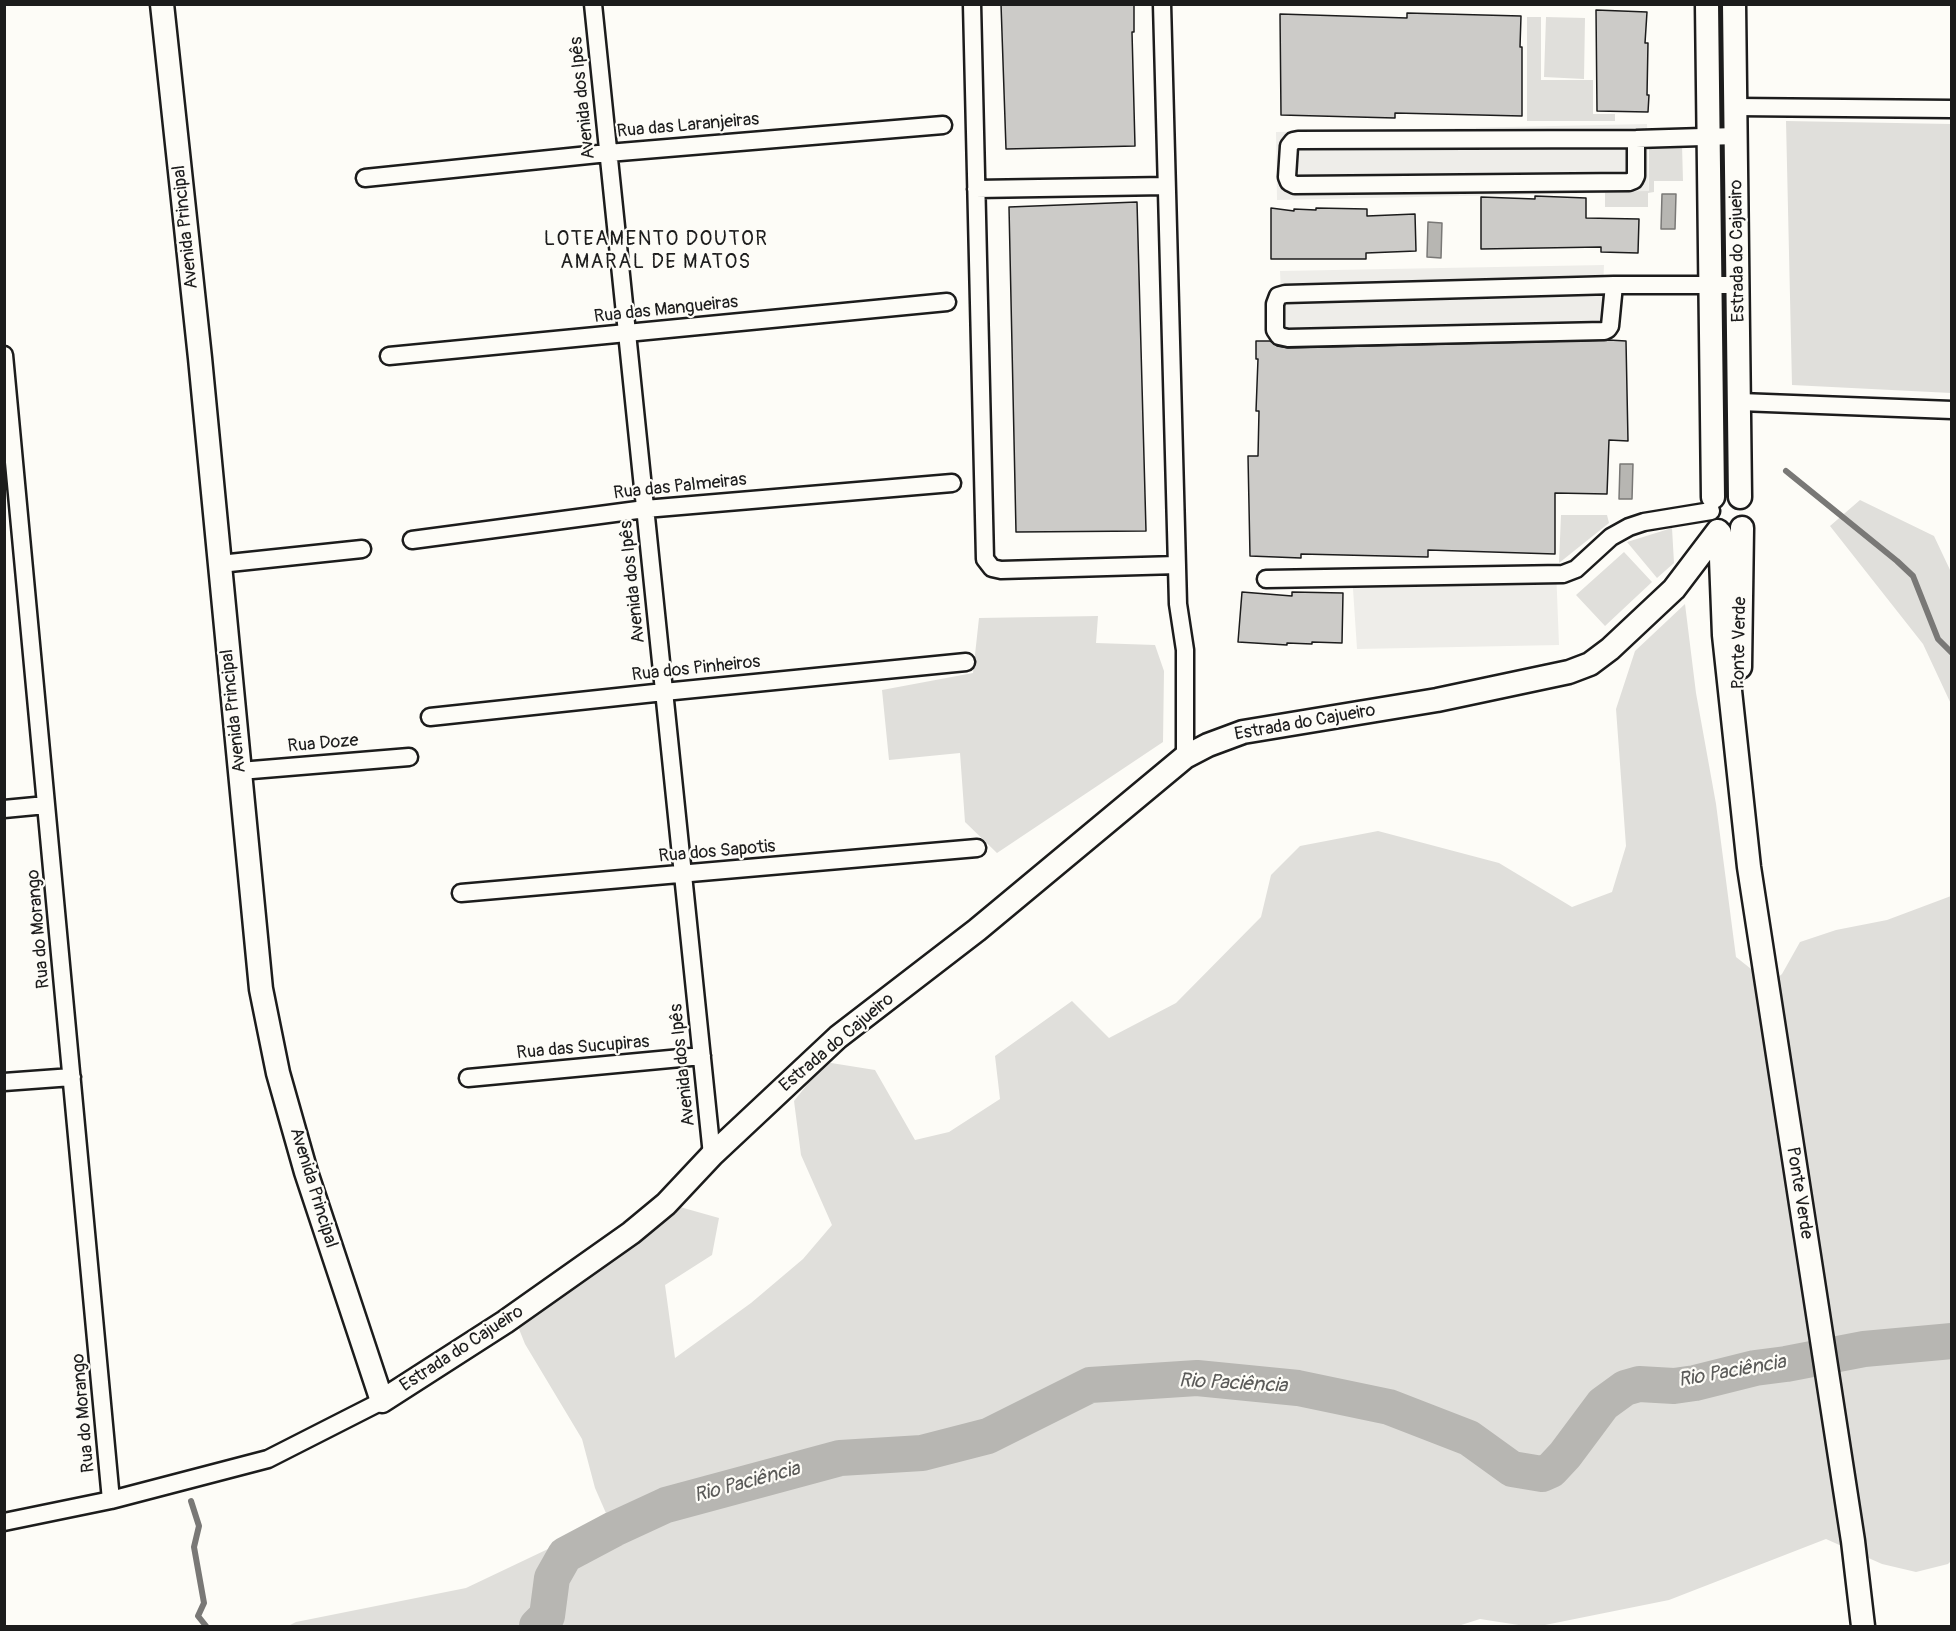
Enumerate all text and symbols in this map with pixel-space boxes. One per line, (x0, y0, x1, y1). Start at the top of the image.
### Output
street label: Avenida dos Ipês (566, 36, 600, 160)
street label: Rua das Laranjeiras (616, 109, 760, 143)
street label: Avenida Principal (169, 164, 203, 290)
street label: Estrada do Cajueiro (1726, 179, 1750, 323)
district label: LOTEAMENTO DOUTOR AMARAL DE MATOS (544, 228, 768, 275)
street label: Rua das Mangueiras (593, 292, 739, 328)
street label: Rua das Palmeiras (612, 469, 748, 505)
street label: Avenida dos Ipês (616, 520, 650, 644)
street label: Ponte Verde (1728, 596, 1752, 690)
street label: Avenida Principal (217, 648, 251, 774)
street label: Rua dos Pinheiros (631, 652, 761, 686)
street label: Estrada do Cajueiro (1233, 700, 1377, 746)
street label: Rua Doze (287, 730, 359, 758)
street label: Rua dos Sapotis (658, 836, 776, 868)
street label: Rua do Morango (23, 868, 55, 990)
street label: Estrada do Cajueiro (775, 989, 899, 1097)
street label: Avenida dos Ipês (666, 1003, 700, 1127)
street label: Rua das Sucupiras (516, 1031, 650, 1065)
street label: Avenida Principal (284, 1125, 342, 1251)
street label: Ponte Verde (1781, 1145, 1817, 1241)
street label: Estrada do Cajueiro (396, 1301, 528, 1397)
water label: Rio Paciência (1677, 1351, 1787, 1393)
street label: Rua do Morango (68, 1352, 100, 1474)
water label: Rio Paciência (1178, 1369, 1288, 1399)
water label: Rio Paciência (692, 1457, 802, 1509)

